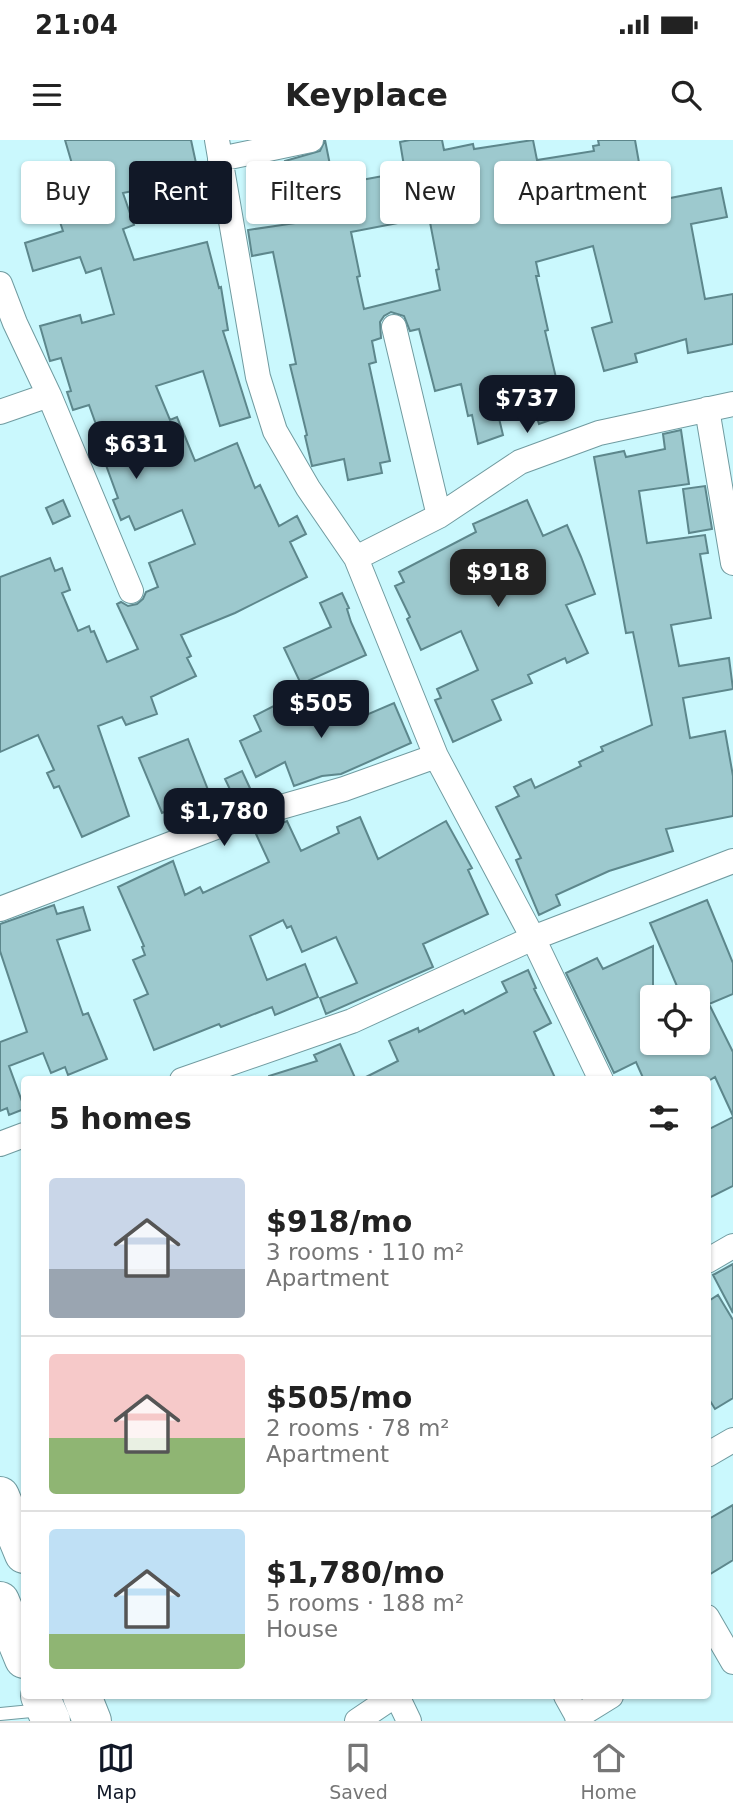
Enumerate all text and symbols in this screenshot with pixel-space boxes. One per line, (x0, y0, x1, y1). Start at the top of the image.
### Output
text: 21:04 (35, 10, 118, 40)
icon: menu (28, 76, 66, 114)
text: Keyplace (285, 76, 448, 114)
icon: search (667, 76, 705, 114)
chip: Buy (21, 161, 115, 224)
chip: Rent (129, 161, 232, 224)
chip: Filters (246, 161, 366, 224)
chip: New (380, 161, 480, 224)
chip: Apartment (494, 161, 671, 224)
pin: $737 (486, 376, 568, 435)
text: $737 (495, 385, 559, 411)
pin: $631 (95, 422, 177, 481)
text: $631 (104, 431, 168, 457)
pin: $918 (457, 550, 539, 609)
text: $918 (466, 559, 530, 585)
pin: $505 (280, 680, 362, 740)
text: $505 (289, 690, 353, 716)
pin: $1,780 (167, 788, 281, 848)
text: $1,780 (180, 798, 268, 824)
map controls (640, 985, 710, 1055)
button: locate (640, 985, 710, 1055)
icon: filters (645, 1099, 683, 1137)
text: 5 homes (49, 1101, 192, 1136)
text: $918/mo (266, 1204, 412, 1239)
icon: home (105, 1206, 189, 1290)
text: 3 rooms · 110 m² (266, 1239, 464, 1265)
text: Apartment (266, 1265, 389, 1291)
text: $505/mo (266, 1380, 412, 1415)
icon: home (105, 1382, 189, 1466)
text: 2 rooms · 78 m² (266, 1415, 450, 1441)
text: Apartment (266, 1441, 389, 1467)
text: $1,780/mo (266, 1555, 445, 1590)
icon: home (105, 1557, 189, 1641)
text: 5 rooms · 188 m² (266, 1590, 464, 1616)
text: House (266, 1616, 338, 1642)
tab: Map (96, 1739, 136, 1803)
tab: Saved (329, 1739, 388, 1803)
tab: Home (581, 1739, 637, 1803)

